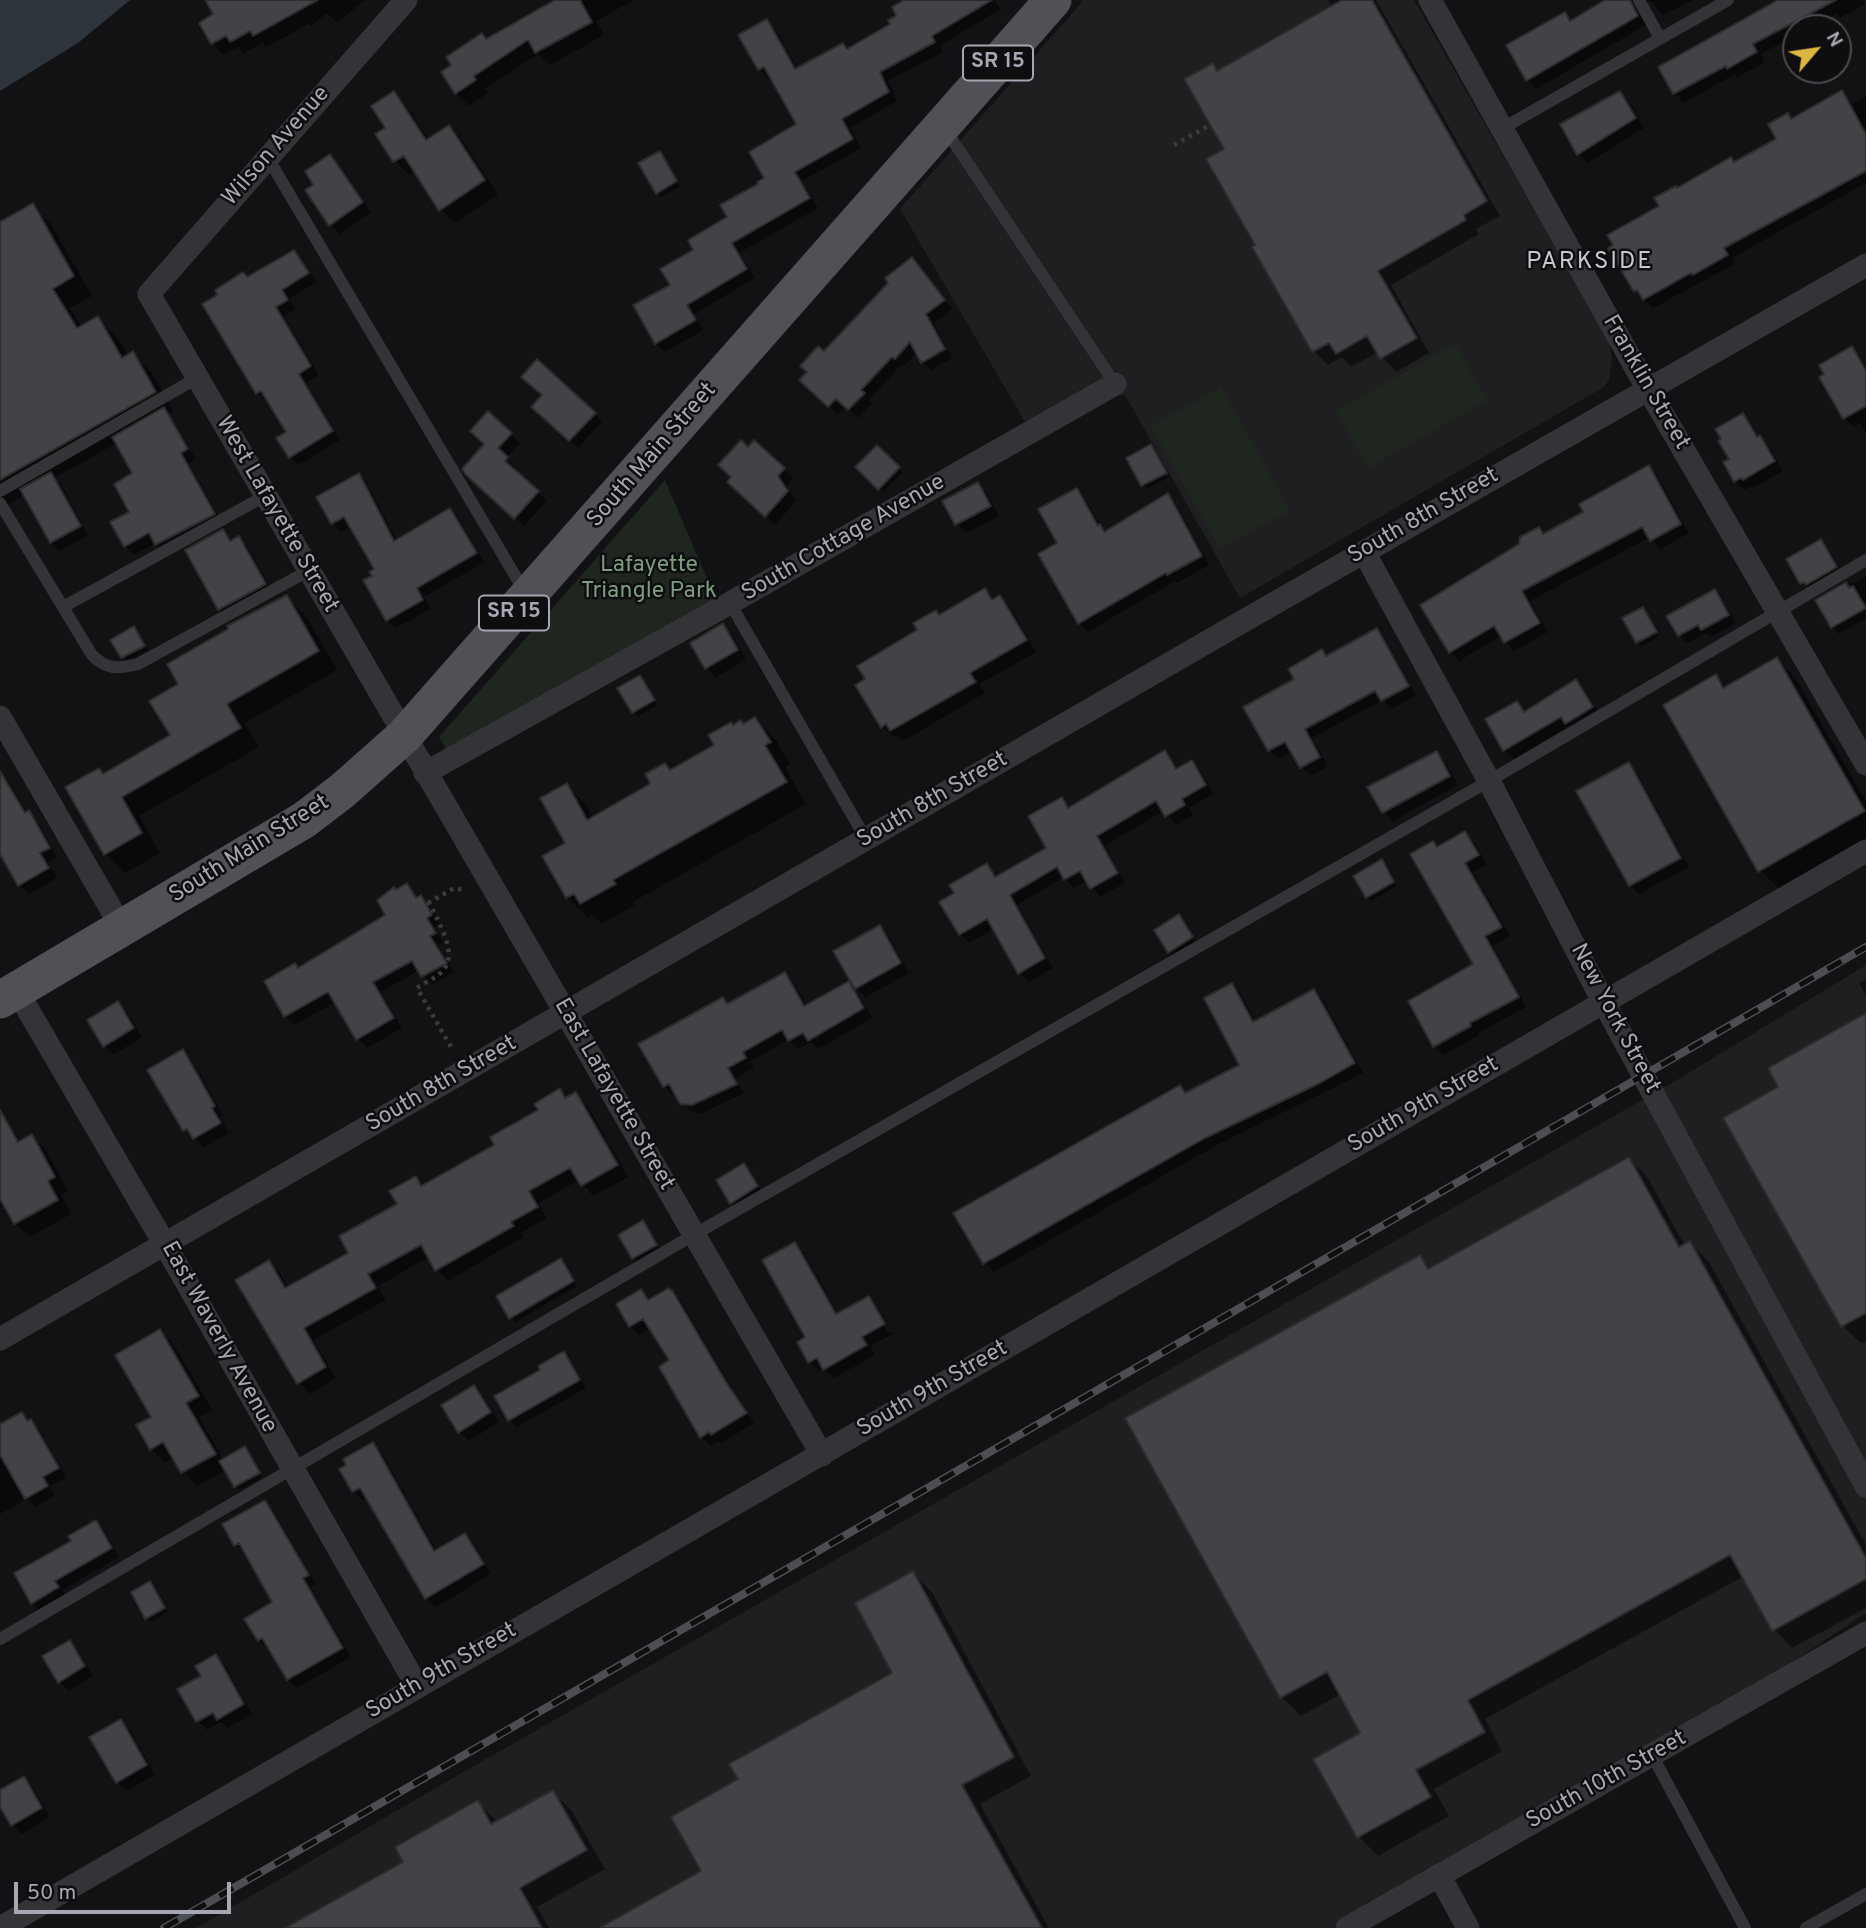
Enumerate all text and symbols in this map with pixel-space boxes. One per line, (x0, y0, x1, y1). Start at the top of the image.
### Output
north arrow (1782, 14, 1852, 84)
text: N (1820, 28, 1847, 52)
road number: SR 15 (963, 46, 1033, 80)
street label: Wilson Avenue (217, 81, 337, 213)
district label: PARKSIDE (1527, 249, 1653, 277)
street label: Franklin Street (1595, 311, 1695, 455)
street label: South Main Street (583, 378, 723, 534)
street label: West Lafayette Street (208, 412, 344, 618)
street label: South 8th Street (1344, 463, 1504, 571)
street label: South Cottage Avenue (737, 470, 951, 608)
park label: Lafayette Triangle Park (581, 552, 717, 606)
road number: SR 15 (479, 596, 549, 630)
street label: South 8th Street (853, 747, 1013, 855)
street label: South Main Street (165, 790, 335, 910)
street label: New York Street (1563, 940, 1665, 1098)
street label: East Lafayette Street (547, 994, 679, 1196)
street label: South 8th Street (362, 1031, 522, 1139)
street label: South 9th Street (1344, 1052, 1504, 1160)
street label: East Waverly Avenue (154, 1237, 282, 1439)
street label: South 9th Street (853, 1336, 1013, 1444)
street label: South 9th Street (362, 1618, 522, 1726)
street label: South 10th Street (1522, 1726, 1692, 1836)
scale bar (18, 1868, 234, 1912)
text: 50 m (27, 1880, 76, 1907)

